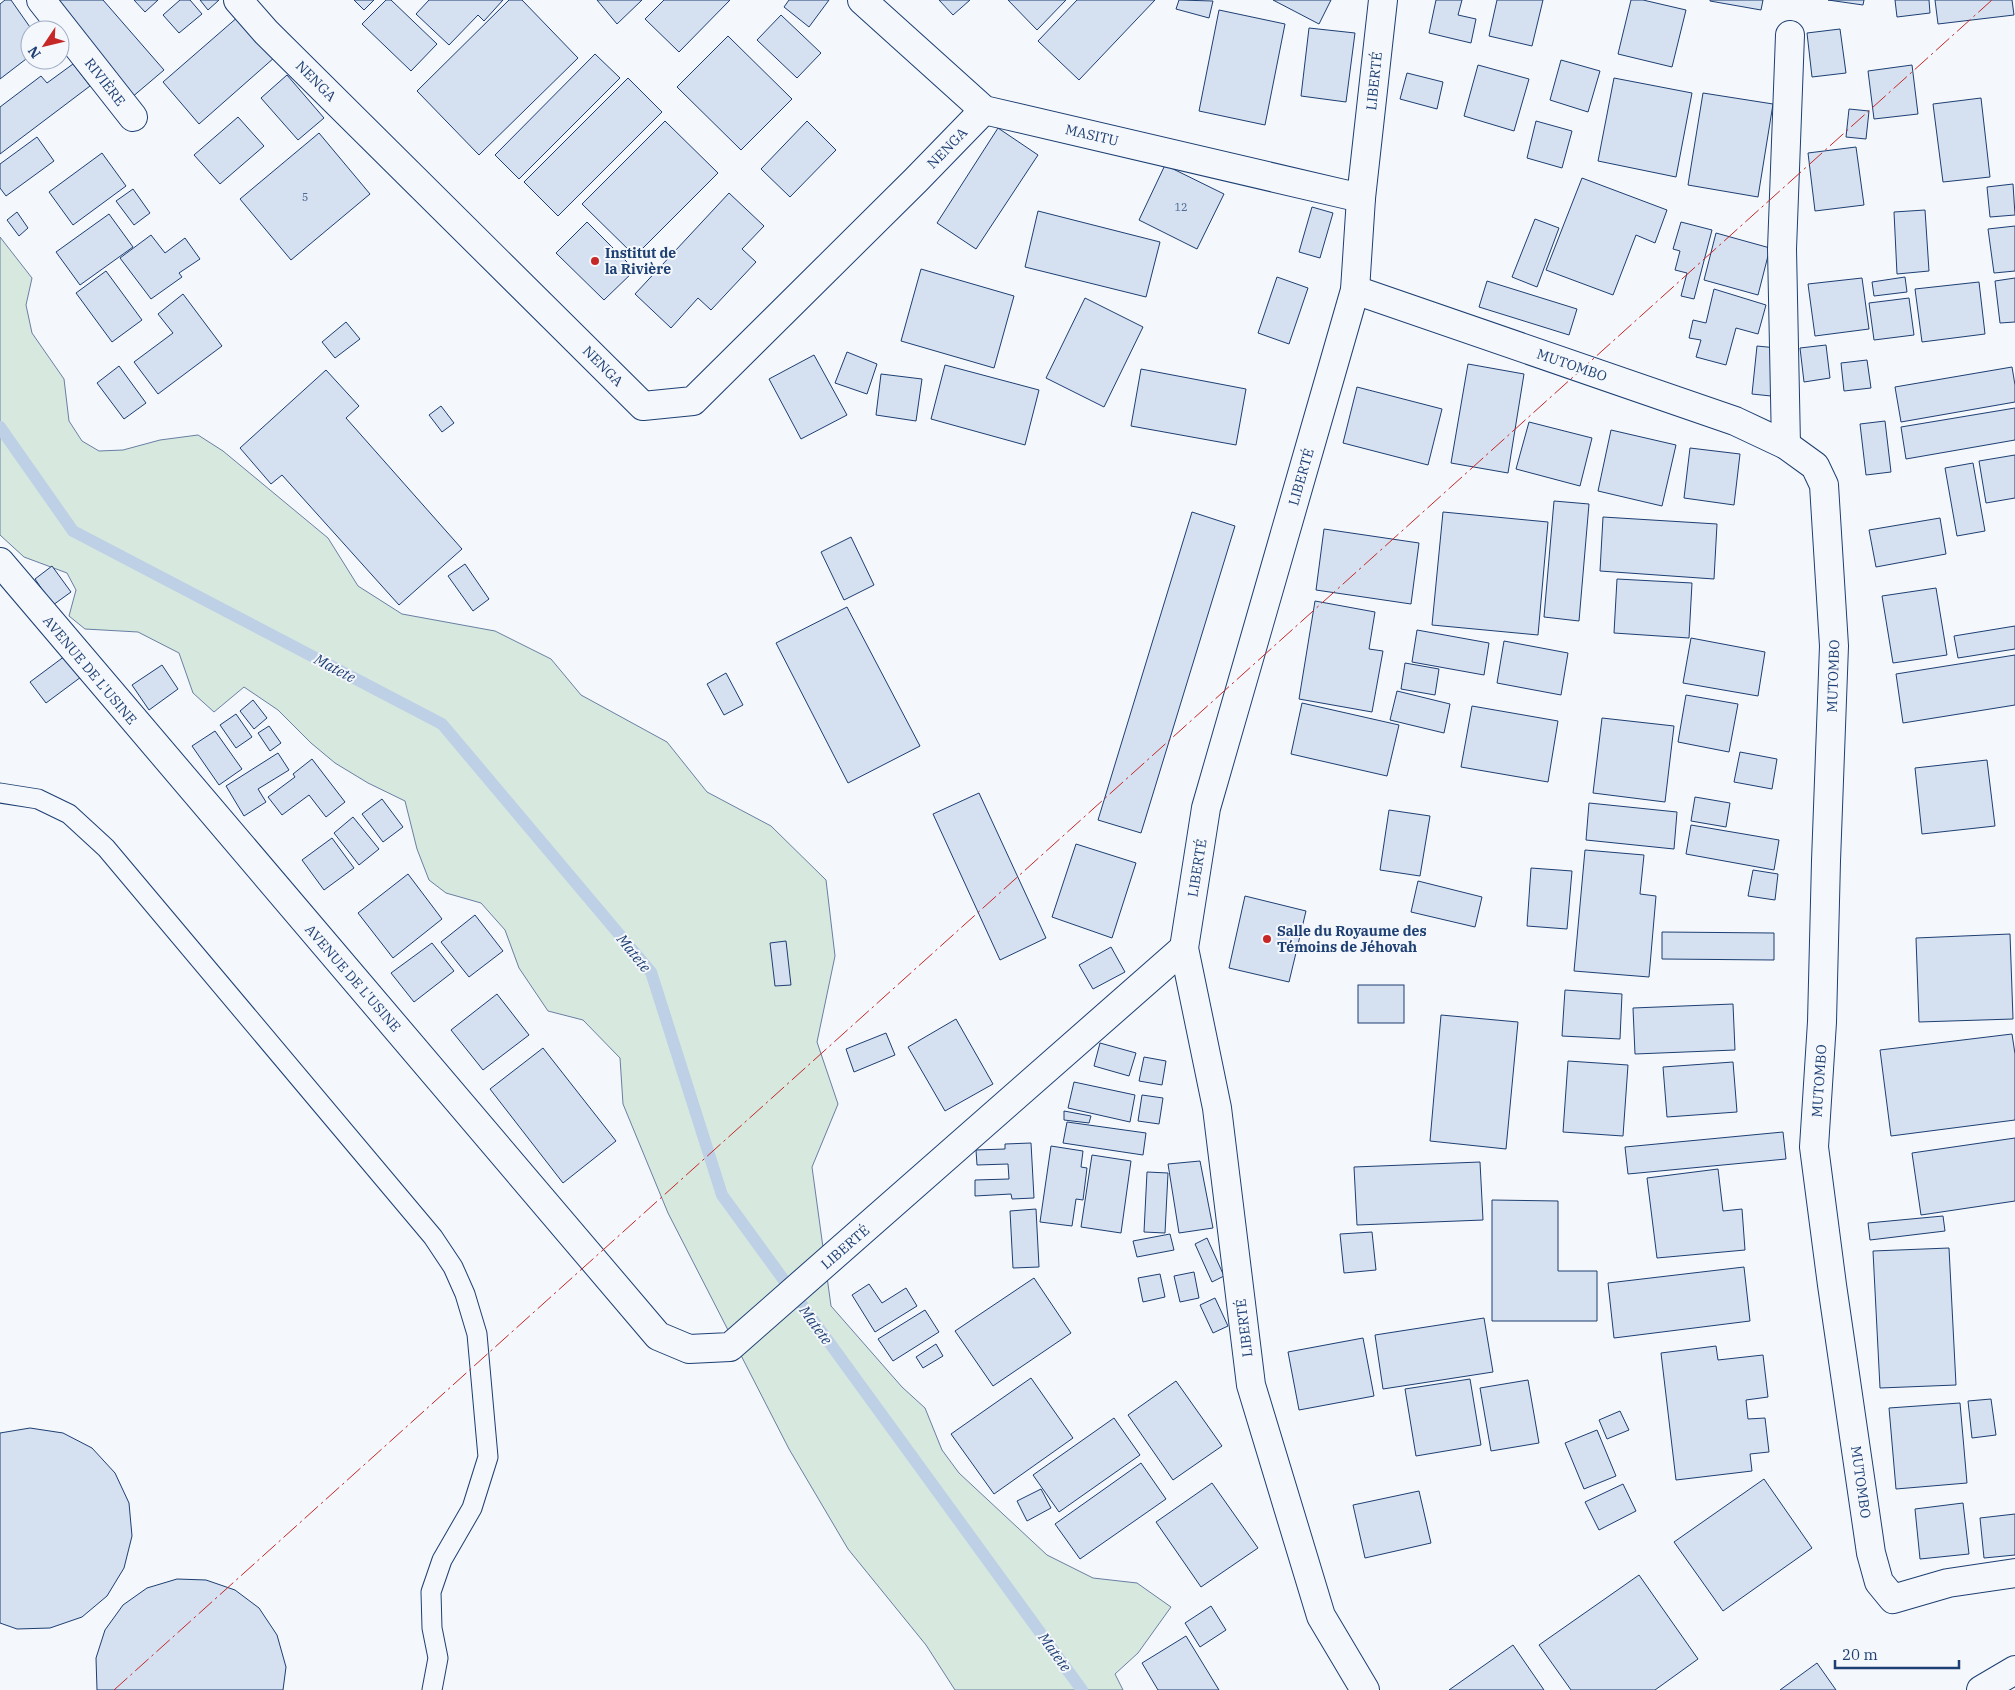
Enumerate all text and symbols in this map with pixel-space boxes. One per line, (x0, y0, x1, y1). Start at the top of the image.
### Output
north arrow (20, 20, 70, 70)
text: N (24, 43, 45, 62)
street label: LIBERTÉ (1361, 51, 1386, 111)
street label: RIVIÈRE (81, 54, 130, 110)
street label: NENGA (292, 57, 340, 105)
street label: MASITU (1064, 120, 1120, 150)
street label: NENGA (923, 123, 971, 172)
house number: 5 (302, 190, 308, 204)
house number: 12 (1174, 200, 1188, 214)
place label: Institut de la Rivière (605, 244, 676, 278)
marker: Institut de la Rivière (589, 255, 601, 267)
street label: NENGA (579, 342, 627, 390)
street label: MUTOMBO (1534, 345, 1610, 385)
street label: LIBERTÉ (1283, 446, 1318, 508)
street label: AVENUE DE L'USINE (39, 612, 141, 728)
street label: MUTOMBO (1823, 639, 1843, 713)
water label: Matete (310, 649, 359, 687)
street label: LIBERTÉ (1183, 837, 1210, 898)
street label: AVENUE DE L'USINE (301, 920, 405, 1036)
place label: Salle du Royaume des Témoins de Jéhovah (1277, 922, 1427, 956)
water label: Matete (612, 929, 655, 976)
marker: Salle du Royaume des Témoins de Jéhovah (1261, 933, 1273, 945)
street label: MUTOMBO (1807, 1044, 1831, 1118)
street label: LIBERTÉ (816, 1220, 873, 1273)
street label: LIBERTÉ (1230, 1298, 1257, 1358)
water label: Matete (795, 1301, 837, 1349)
street label: MUTOMBO (1847, 1445, 1875, 1519)
water label: Matete (1034, 1628, 1076, 1676)
scale bar (1835, 1638, 1959, 1670)
text: 20 m (1842, 1645, 1878, 1664)

